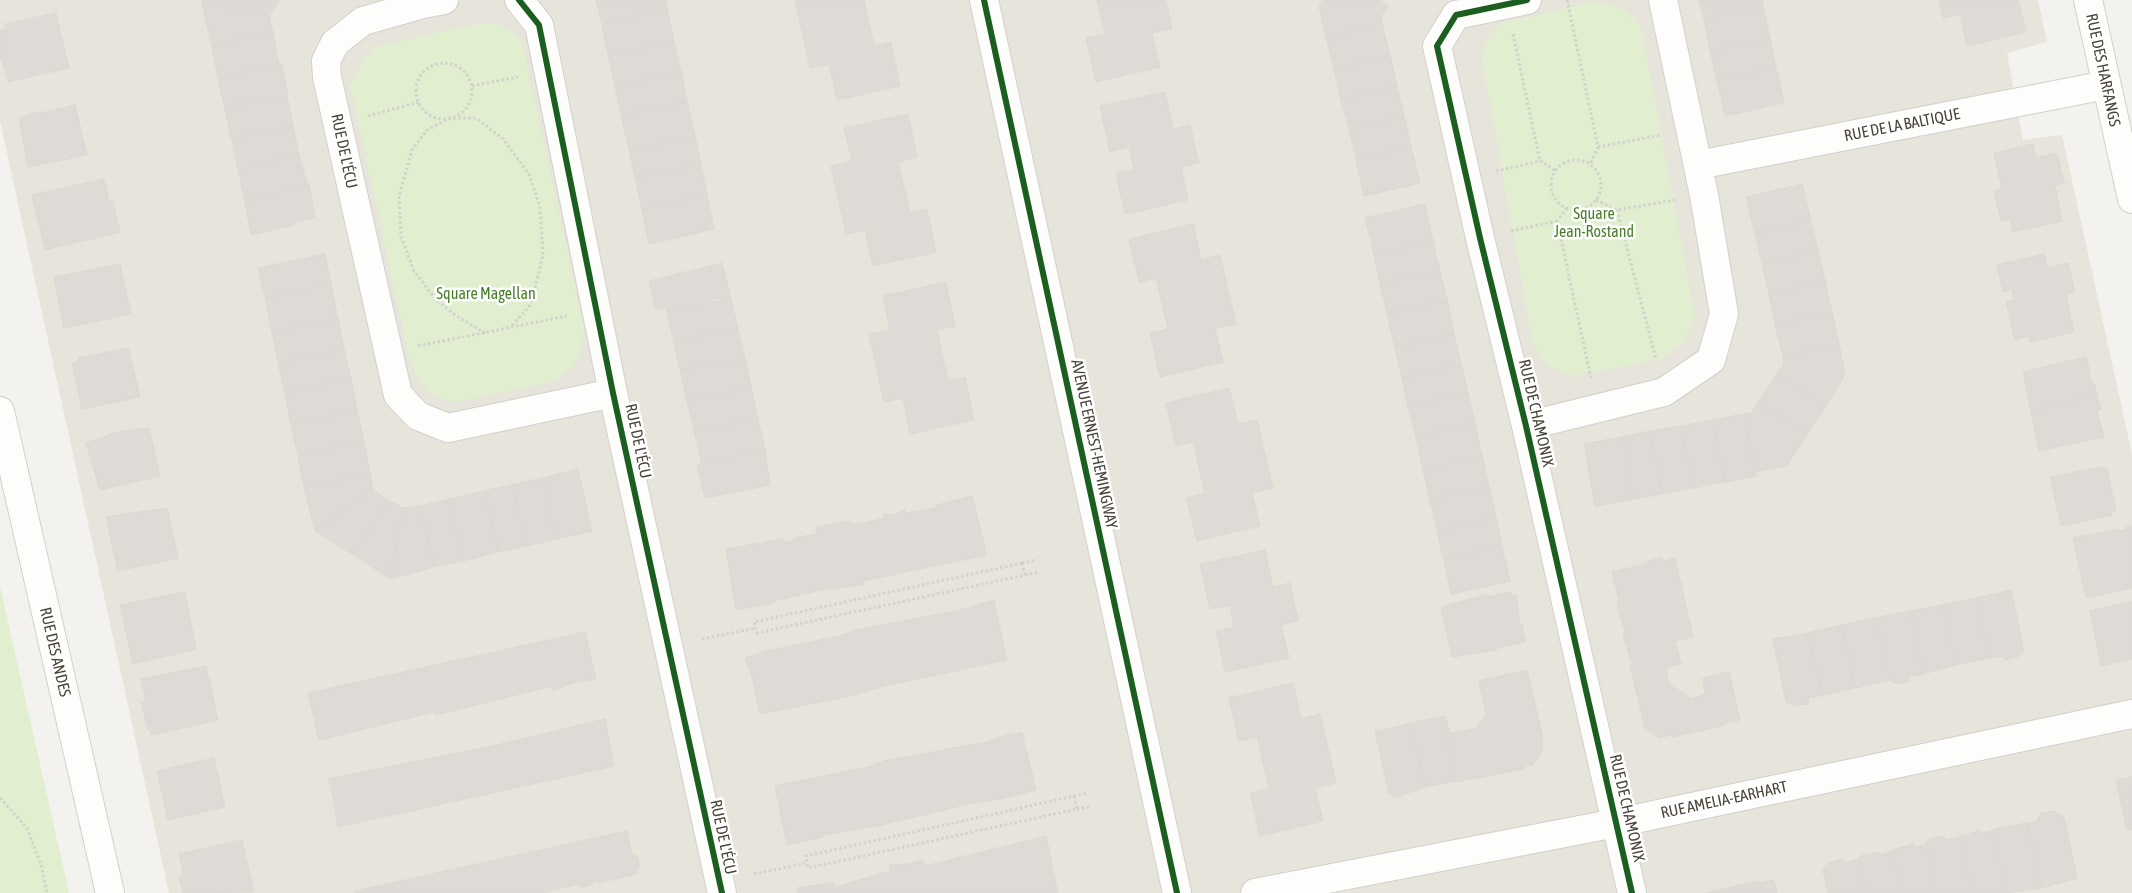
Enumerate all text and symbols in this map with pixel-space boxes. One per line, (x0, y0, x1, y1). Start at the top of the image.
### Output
street label: RUE DES HARFANGS (2082, 12, 2124, 128)
street label: RUE DE LA BALTIQUE (1842, 104, 1962, 146)
street label: RUE DE L'ÉCU (327, 112, 361, 190)
park label: Square Jean-Rostand (1554, 204, 1634, 242)
park label: Square Magellan (436, 284, 536, 304)
street label: RUE DE CHAMONIX (1514, 357, 1558, 469)
street label: AVENUE ERNEST-HEMINGWAY (1067, 358, 1121, 530)
street label: RUE DE L'ÉCU (621, 402, 655, 480)
street label: RUE DES ANDES (35, 606, 75, 698)
street label: RUE DE CHAMONIX (1605, 752, 1649, 864)
street label: RUE AMELIA-EARHART (1659, 777, 1789, 823)
street label: RUE DE L'ÉCU (706, 798, 740, 876)

